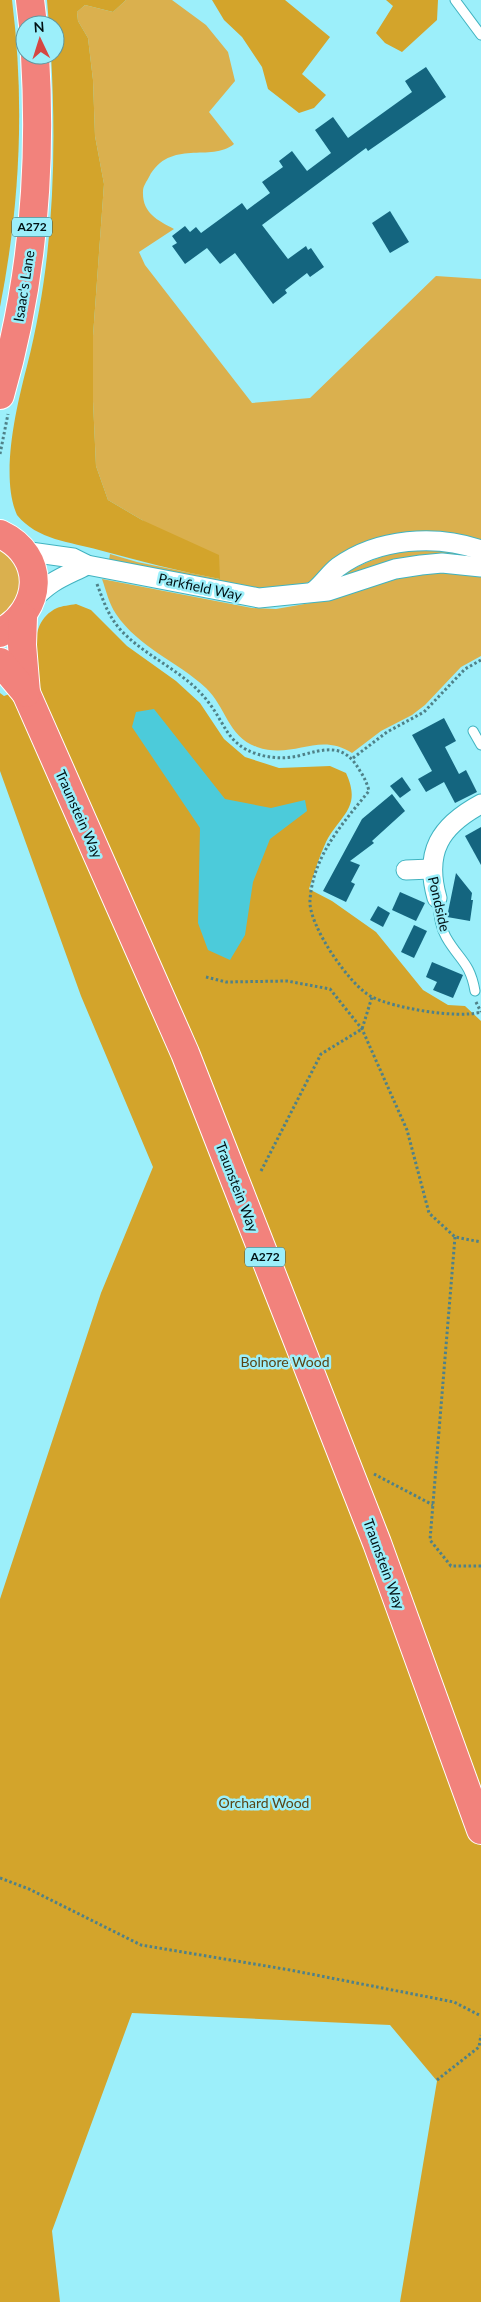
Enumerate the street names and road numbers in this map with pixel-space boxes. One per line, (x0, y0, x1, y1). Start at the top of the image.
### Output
road number: A272 (12, 218, 52, 236)
street label: Isaac's Lane (9, 249, 38, 323)
street label: Parkfield Way (157, 569, 244, 604)
street label: Traunstein Way (52, 767, 107, 861)
street label: Pondside (425, 875, 454, 933)
street label: Traunstein Way (213, 1139, 263, 1235)
road number: A272 (245, 1248, 285, 1266)
street label: Traunstein Way (360, 1516, 409, 1612)

